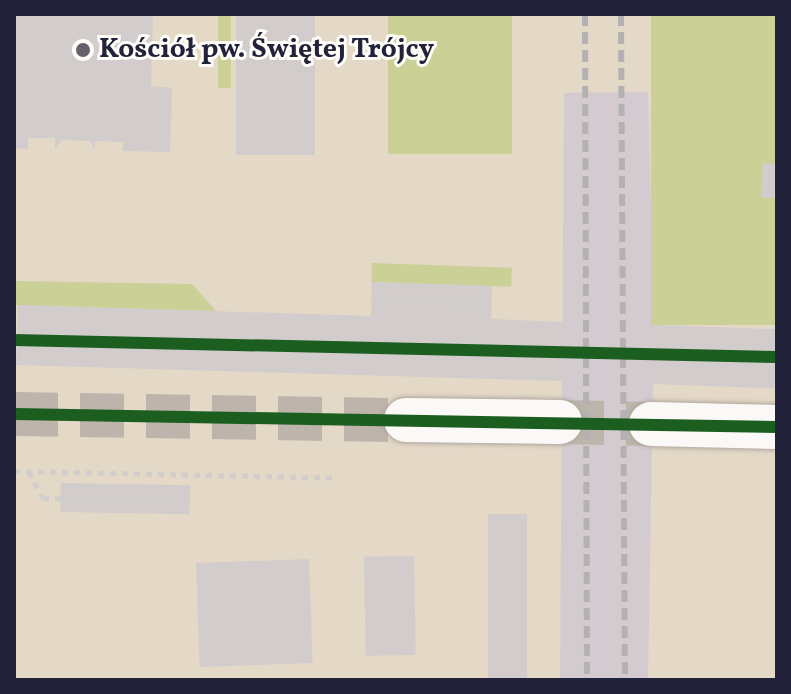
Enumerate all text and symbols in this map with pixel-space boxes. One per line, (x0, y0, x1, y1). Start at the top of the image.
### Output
place label: Kościół pw. Świętej Trójcy (99, 33, 435, 67)
marker: Kościół pw. Świętej Trójcy (74, 41, 92, 59)

